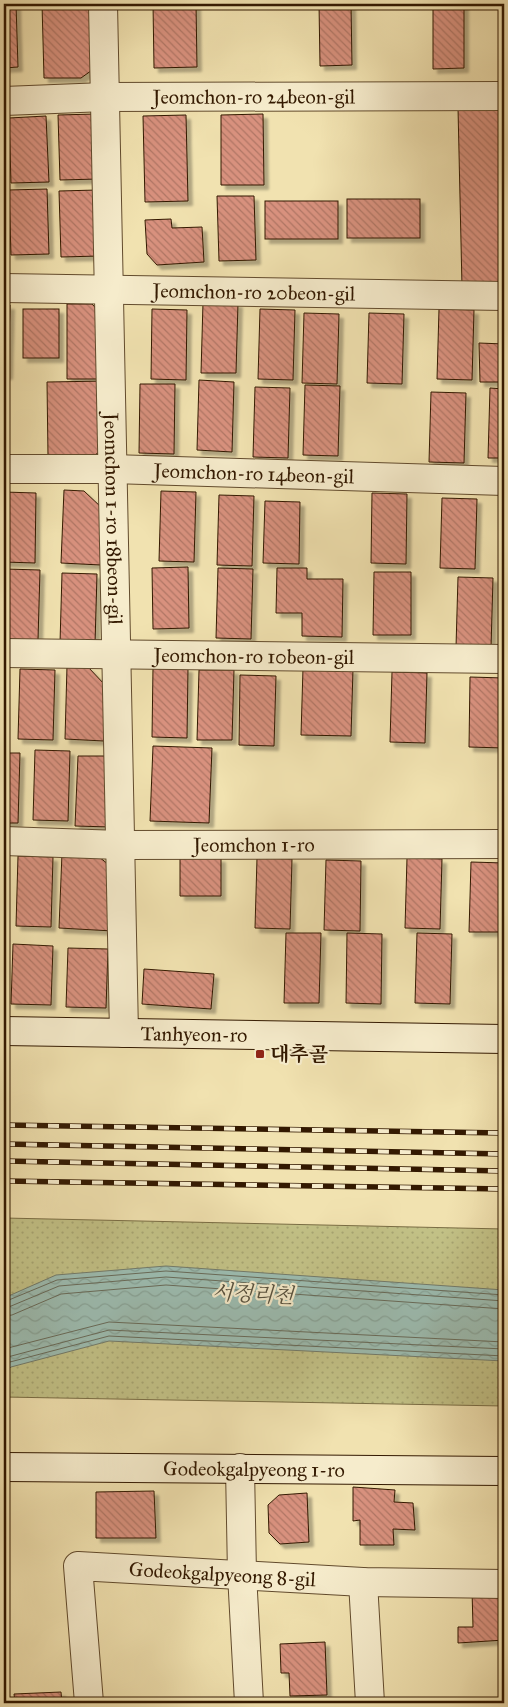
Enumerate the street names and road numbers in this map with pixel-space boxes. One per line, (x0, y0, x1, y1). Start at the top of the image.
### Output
street label: Jeomchon-ro 24beon-gil (151, 84, 356, 110)
street label: Jeomchon-ro 20beon-gil (150, 278, 356, 306)
street label: Jeomchon 1-ro 18beon-gil (98, 411, 128, 626)
street label: Jeomchon-ro 14beon-gil (151, 458, 355, 489)
street label: Jeomchon-ro 10beon-gil (151, 643, 355, 670)
street label: Jeomchon 1-ro (191, 832, 315, 858)
street label: Tanhyeon-ro (140, 1021, 248, 1047)
street label: Godeokgalpyeong 1-ro (163, 1456, 345, 1482)
street label: Godeokgalpyeong 8-gil (128, 1557, 317, 1592)

